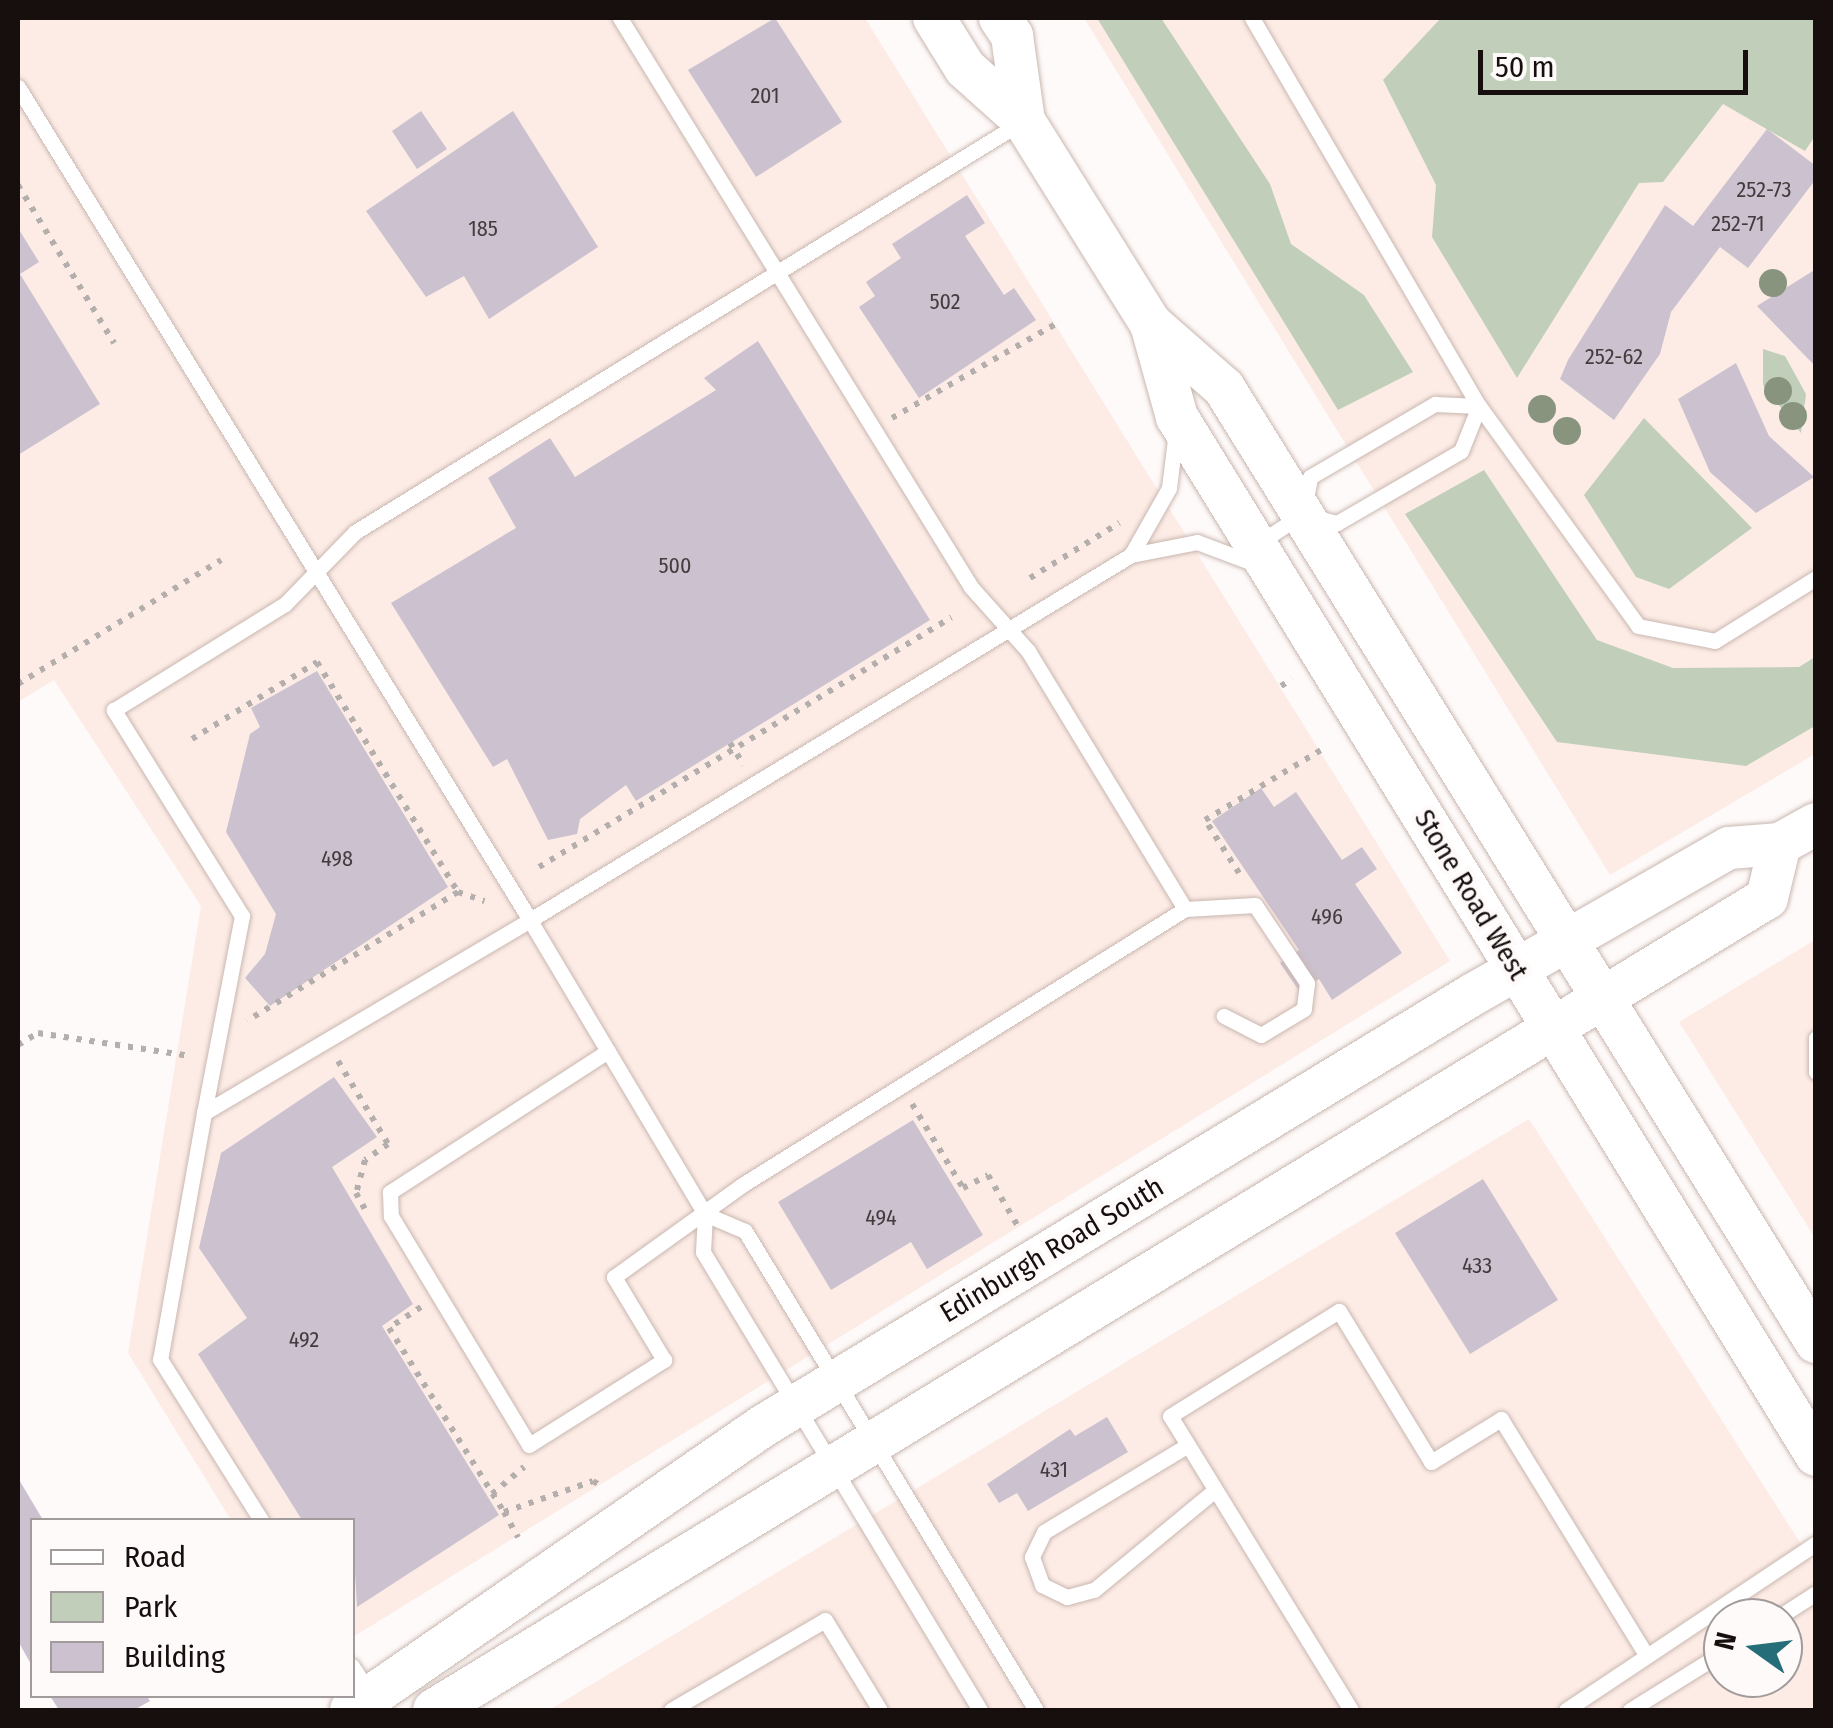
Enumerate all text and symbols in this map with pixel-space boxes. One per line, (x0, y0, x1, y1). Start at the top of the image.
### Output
scale bar (1483, 30, 1753, 92)
text: 50 m (1495, 49, 1555, 85)
house number: 201 (750, 83, 780, 109)
house number: 252-73 (1737, 177, 1791, 203)
house number: 252-71 (1711, 211, 1765, 237)
house number: 185 (468, 216, 498, 242)
house number: 502 (929, 289, 961, 315)
house number: 252-62 (1585, 344, 1643, 370)
house number: 500 (658, 553, 692, 579)
street label: Stone Road West (1407, 804, 1535, 986)
house number: 498 (321, 846, 353, 872)
house number: 496 (1311, 904, 1343, 930)
street label: Edinburgh Road South (934, 1170, 1170, 1330)
house number: 494 (865, 1205, 897, 1231)
house number: 433 (1462, 1253, 1492, 1279)
house number: 492 (289, 1327, 319, 1353)
house number: 431 (1040, 1457, 1068, 1483)
legend (30, 1518, 355, 1698)
text: Road (124, 1539, 186, 1575)
text: Park (124, 1589, 177, 1625)
north arrow (1703, 1598, 1803, 1698)
text: N (1707, 1629, 1743, 1653)
text: Building (124, 1639, 225, 1675)

